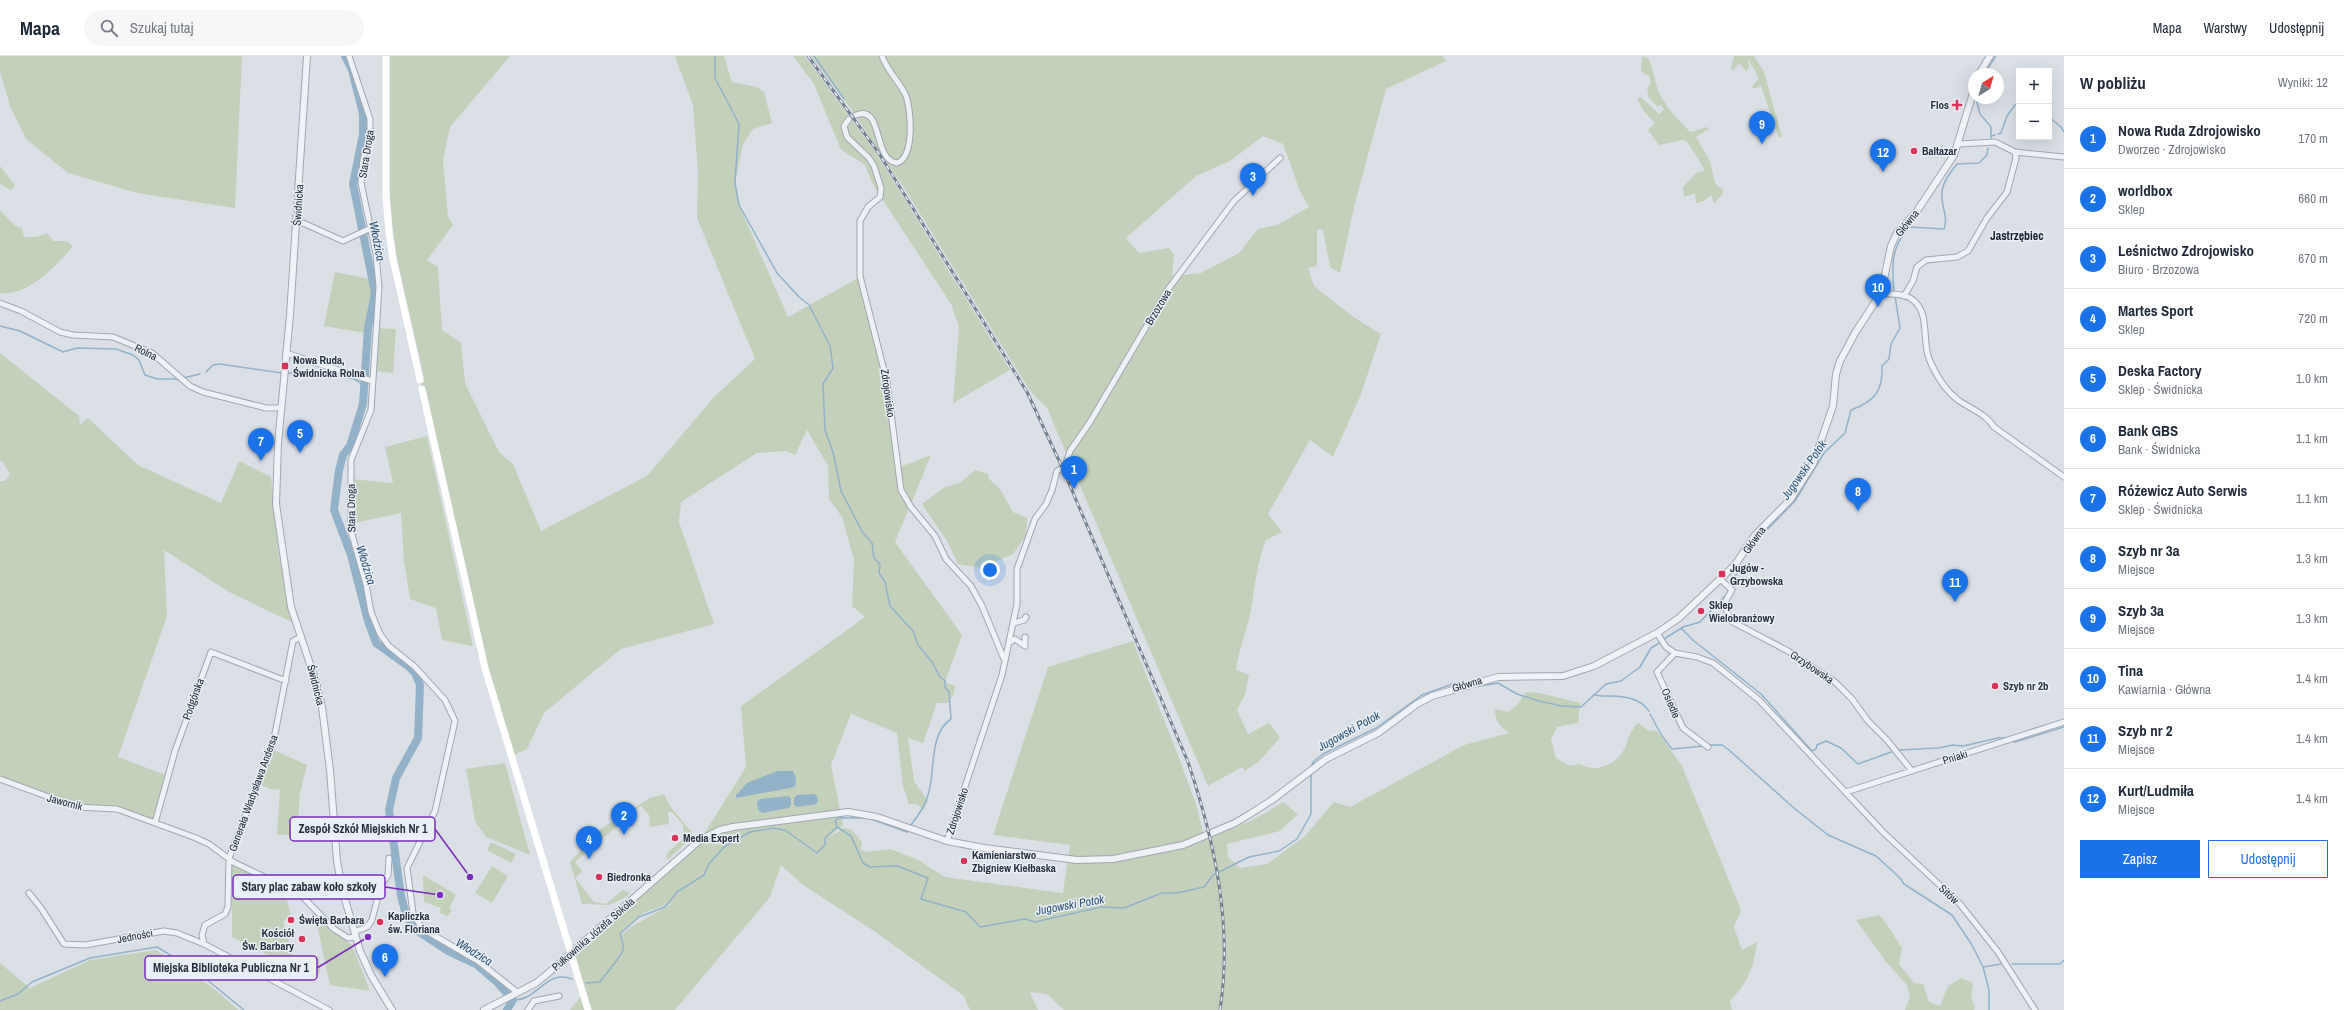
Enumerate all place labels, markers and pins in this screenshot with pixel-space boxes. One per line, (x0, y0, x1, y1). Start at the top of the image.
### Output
place label: Flos (1930, 98, 1949, 112)
marker: Flos (1952, 100, 1962, 110)
pin: 9 (1749, 111, 1775, 144)
pin: 12 (1870, 139, 1896, 172)
place label: Baltazar (1922, 144, 1958, 158)
marker: Baltazar (1909, 146, 1919, 156)
pin: 3 (1240, 163, 1266, 196)
pin: 10 (1865, 274, 1891, 307)
place label: Nowa Ruda, Świdnicka Rolna (293, 353, 365, 380)
marker: Nowa Ruda, Świdnicka Rolna (280, 361, 290, 371)
pin: 5 (287, 420, 313, 453)
pin: 7 (248, 428, 274, 461)
pin: 1 (1061, 456, 1087, 489)
pin: 8 (1845, 478, 1871, 511)
place label: Jugów - Grzybowska (1730, 561, 1783, 588)
marker: Jugów - Grzybowska (1717, 569, 1727, 579)
pin: 11 (1942, 569, 1968, 602)
place label: Sklep Wielobranżowy (1709, 598, 1775, 625)
marker: Sklep Wielobranżowy (1696, 606, 1706, 616)
place label: Szyb nr 2b (2003, 679, 2049, 693)
marker: Szyb nr 2b (1990, 681, 2000, 691)
pin: 2 (611, 802, 637, 835)
callout: Zespół Szkół Miejskich Nr 1 (290, 817, 435, 841)
pin: 4 (576, 826, 602, 859)
place label: Media Expert (683, 831, 739, 845)
marker: Media Expert (670, 833, 680, 843)
place label: Kamieniarstwo Zbigniew Kiełbaska (972, 848, 1056, 875)
marker: Kamieniarstwo Zbigniew Kiełbaska (959, 856, 969, 866)
place label: Biedronka (607, 870, 651, 884)
marker: Biedronka (594, 872, 604, 882)
callout: Stary plac zabaw koło szkoły (233, 875, 385, 899)
place label: Kapliczka św. Floriana (388, 909, 440, 936)
place label: Święta Barbara (299, 913, 364, 927)
marker: Święta Barbara (286, 915, 296, 925)
marker: Kapliczka św. Floriana (375, 917, 385, 927)
place label: Kościół Św. Barbary (242, 926, 294, 953)
marker: Kościół Św. Barbary (297, 934, 307, 944)
pin: 6 (372, 944, 398, 977)
callout: Miejska Biblioteka Publiczna Nr 1 (145, 956, 317, 980)

